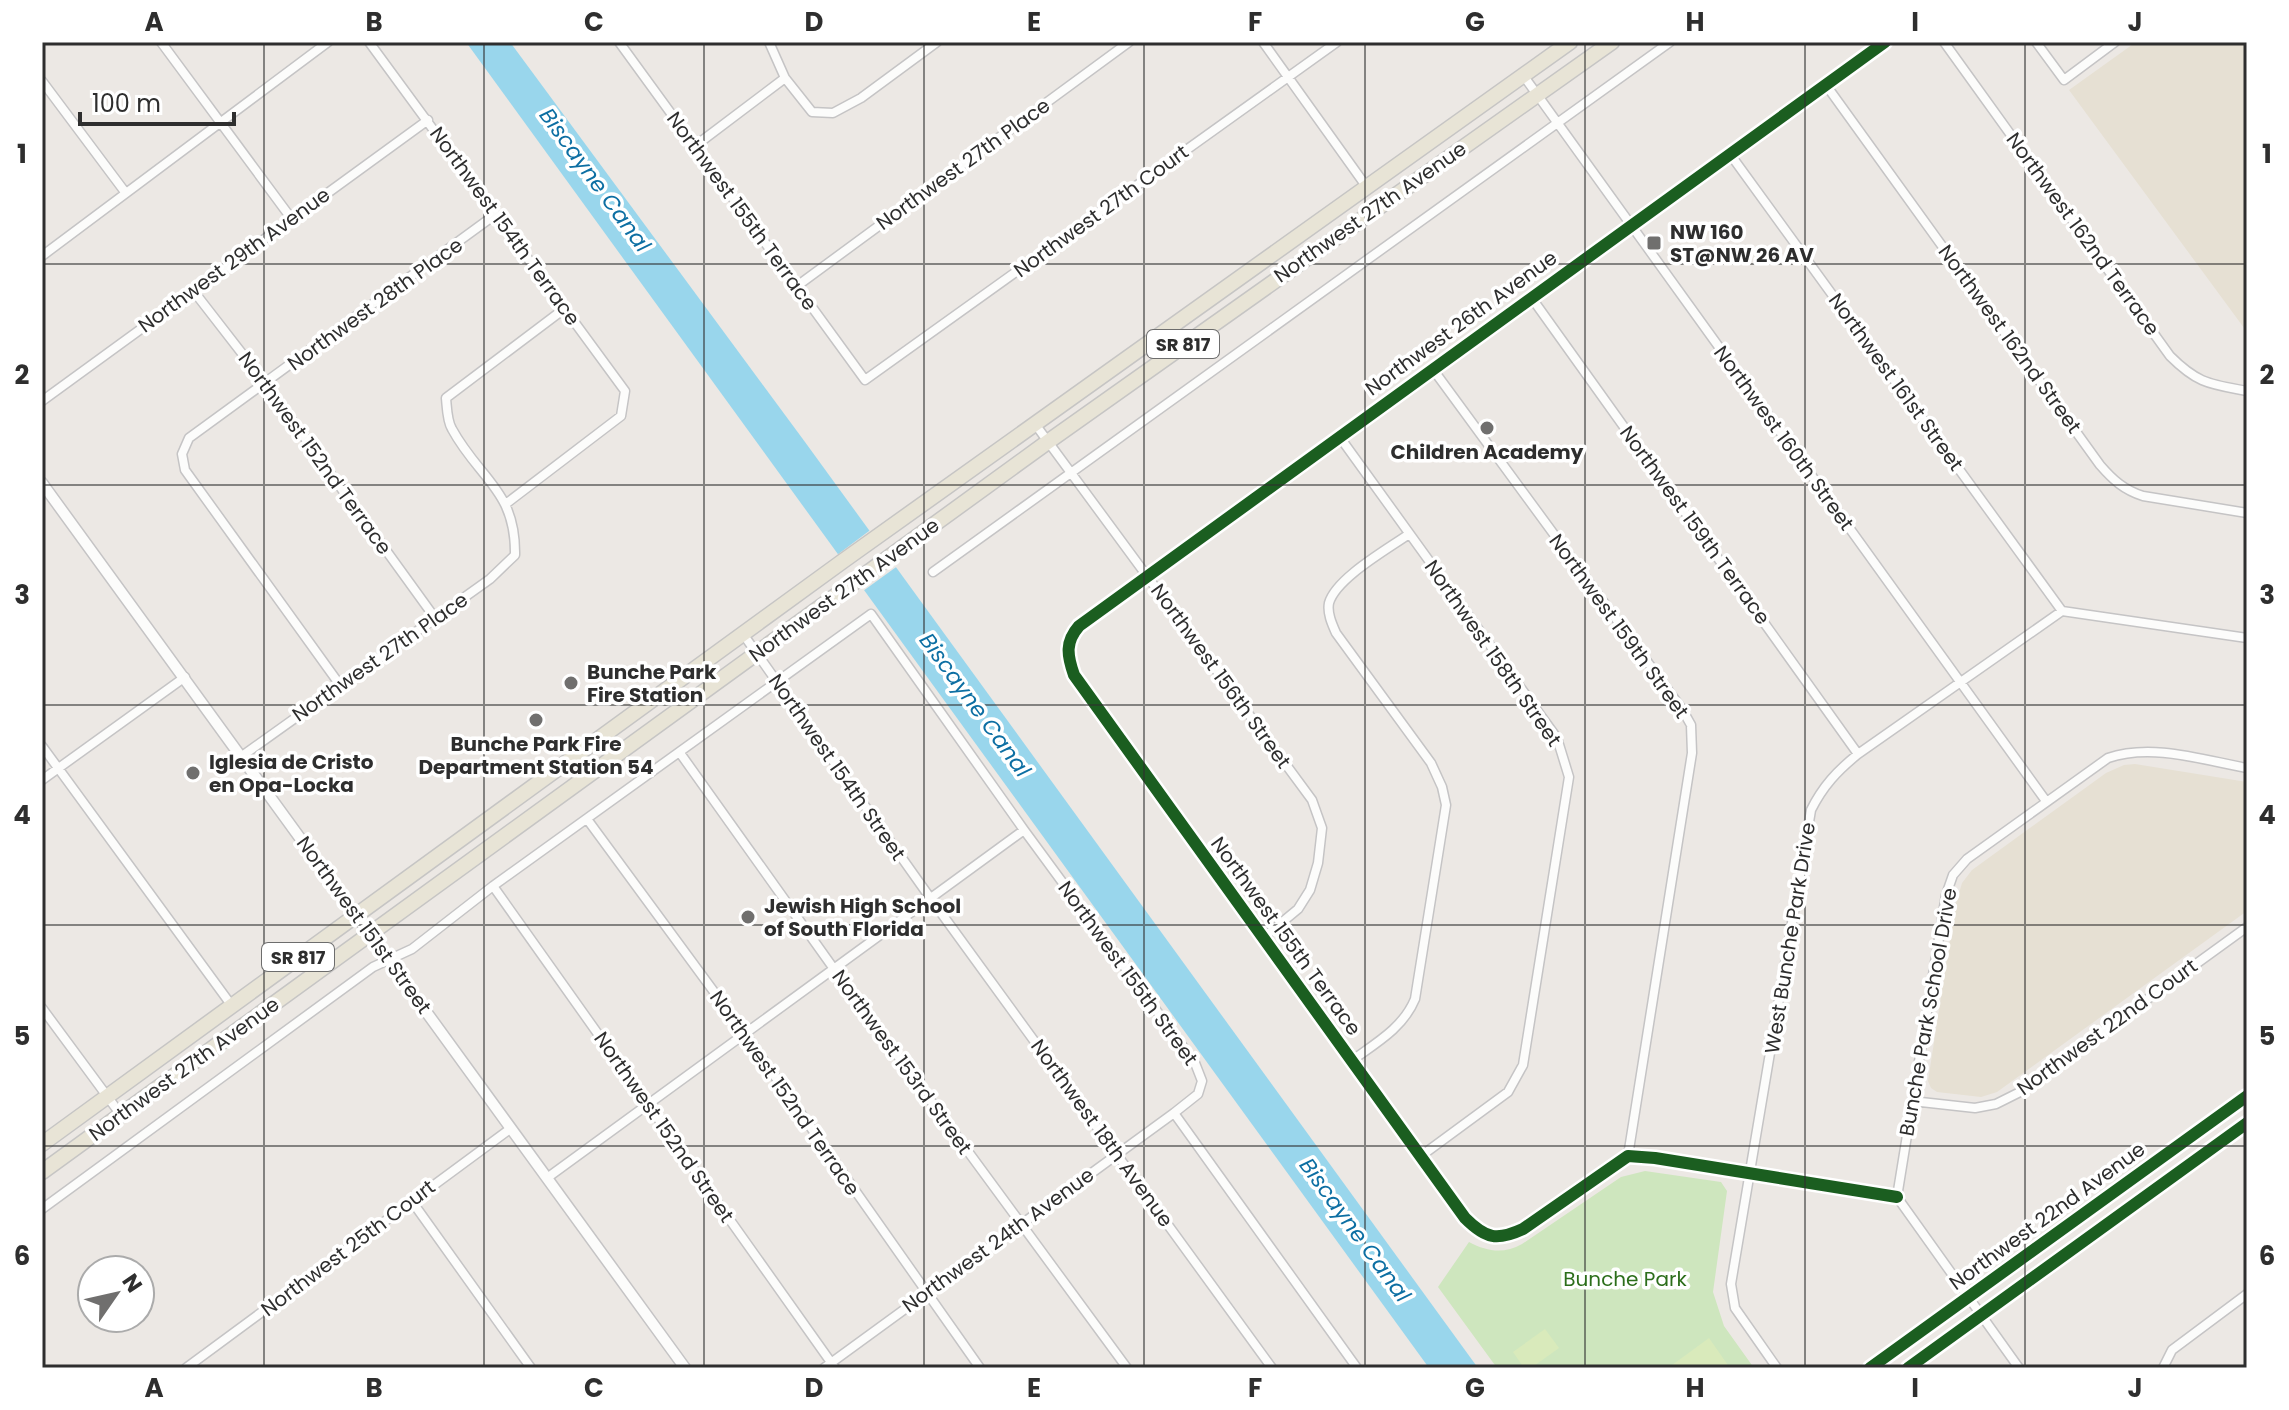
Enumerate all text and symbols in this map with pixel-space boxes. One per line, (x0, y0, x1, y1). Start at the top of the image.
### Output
text: A (144, 4, 164, 40)
text: B (365, 4, 383, 40)
text: C (584, 4, 604, 40)
text: D (805, 4, 824, 40)
text: E (1027, 4, 1041, 40)
text: F (1248, 4, 1262, 40)
text: G (1465, 4, 1485, 40)
text: H (1685, 4, 1705, 40)
text: I (1911, 4, 1919, 40)
text: J (2127, 4, 2143, 40)
scale bar (80, 76, 234, 126)
text: 100 m (92, 87, 161, 120)
street label: Northwest 27th Place (870, 91, 1056, 237)
water label: Biscayne Canal (532, 102, 658, 259)
street label: Northwest 155th Terrace (660, 106, 824, 316)
street label: Northwest 154th Terrace (423, 121, 587, 331)
street label: Northwest 162nd Terrace (2000, 127, 2166, 341)
street label: Northwest 27th Avenue (1268, 135, 1472, 289)
text: 1 (17, 136, 27, 172)
text: 1 (2262, 136, 2272, 172)
street label: Northwest 27th Court (1008, 138, 1194, 284)
street label: Northwest 29th Avenue (132, 181, 336, 339)
place label: NW 160 ST@NW 26 AV (1670, 218, 1814, 269)
street label: Northwest 28th Place (282, 231, 468, 377)
marker: NW 160 ST@NW 26 AV (1645, 234, 1663, 252)
street label: Northwest 162nd Street (1932, 239, 2088, 439)
street label: Northwest 26th Avenue (1359, 244, 1563, 402)
street label: Northwest 161st Street (1822, 287, 1970, 477)
road number: SR 817 (1147, 330, 1219, 358)
street label: Northwest 160th Street (1707, 340, 1861, 536)
street label: Northwest 152nd Terrace (232, 346, 398, 560)
text: 2 (15, 357, 30, 393)
text: 2 (2260, 357, 2275, 393)
marker: Children Academy (1478, 419, 1496, 437)
street label: Northwest 159th Terrace (1613, 420, 1777, 630)
place label: Children Academy (1391, 438, 1584, 466)
street label: Northwest 27th Avenue (743, 511, 945, 669)
street label: Northwest 159th Street (1542, 528, 1696, 724)
street label: Northwest 158th Street (1418, 554, 1568, 752)
text: 3 (14, 577, 30, 613)
text: 3 (2259, 577, 2275, 613)
street label: Northwest 156th Street (1144, 578, 1298, 774)
street label: Northwest 27th Place (287, 586, 473, 728)
water label: Biscayne Canal (912, 627, 1038, 784)
place label: Bunche Park Fire Station (587, 658, 717, 709)
street label: Northwest 154th Street (762, 668, 912, 866)
marker: Bunche Park Fire Station (562, 674, 580, 692)
marker: Bunche Park Fire Department Station 54 (527, 711, 545, 729)
place label: Bunche Park Fire Department Station 54 (418, 730, 654, 781)
place label: Iglesia de Cristo en Opa-Locka (209, 748, 374, 799)
marker: Iglesia de Cristo en Opa-Locka (184, 764, 202, 782)
text: 4 (13, 797, 31, 833)
text: 4 (2258, 797, 2276, 833)
street label: West Bunche Park Drive (1758, 820, 1822, 1056)
street label: Northwest 151st Street (290, 831, 438, 1019)
street label: Northwest 155th Terrace (1204, 831, 1368, 1041)
street label: Northwest 155th Street (1051, 875, 1205, 1071)
street label: Bunche Park School Drive (1892, 886, 1964, 1138)
place label: Jewish High School of South Florida (764, 892, 961, 943)
marker: Jewish High School of South Florida (739, 908, 757, 926)
road number: SR 817 (262, 943, 334, 971)
street label: Northwest 22nd Court (2011, 952, 2203, 1102)
street label: Northwest 153rd Street (825, 964, 979, 1160)
street label: Northwest 152nd Terrace (703, 985, 867, 1201)
street label: Northwest 27th Avenue (83, 990, 285, 1148)
text: 5 (14, 1018, 30, 1054)
text: 5 (2259, 1018, 2275, 1054)
street label: Northwest 152nd Street (587, 1026, 741, 1228)
street label: Northwest 18th Avenue (1024, 1033, 1180, 1233)
street label: Northwest 22nd Avenue (1943, 1135, 2151, 1297)
water label: Biscayne Canal (1292, 1152, 1418, 1309)
street label: Northwest 24th Avenue (896, 1161, 1100, 1319)
street label: Northwest 25th Court (255, 1173, 441, 1323)
text: 6 (14, 1238, 30, 1274)
text: 6 (2259, 1238, 2275, 1274)
north arrow (76, 1254, 156, 1334)
park label: Bunche Park (1563, 1265, 1687, 1293)
text: N (115, 1268, 150, 1299)
text: A (144, 1370, 164, 1406)
text: B (365, 1370, 383, 1406)
text: C (584, 1370, 604, 1406)
text: D (805, 1370, 824, 1406)
text: E (1027, 1370, 1041, 1406)
text: F (1248, 1370, 1262, 1406)
text: G (1465, 1370, 1485, 1406)
text: H (1685, 1370, 1705, 1406)
text: I (1911, 1370, 1919, 1406)
text: J (2127, 1370, 2143, 1406)

